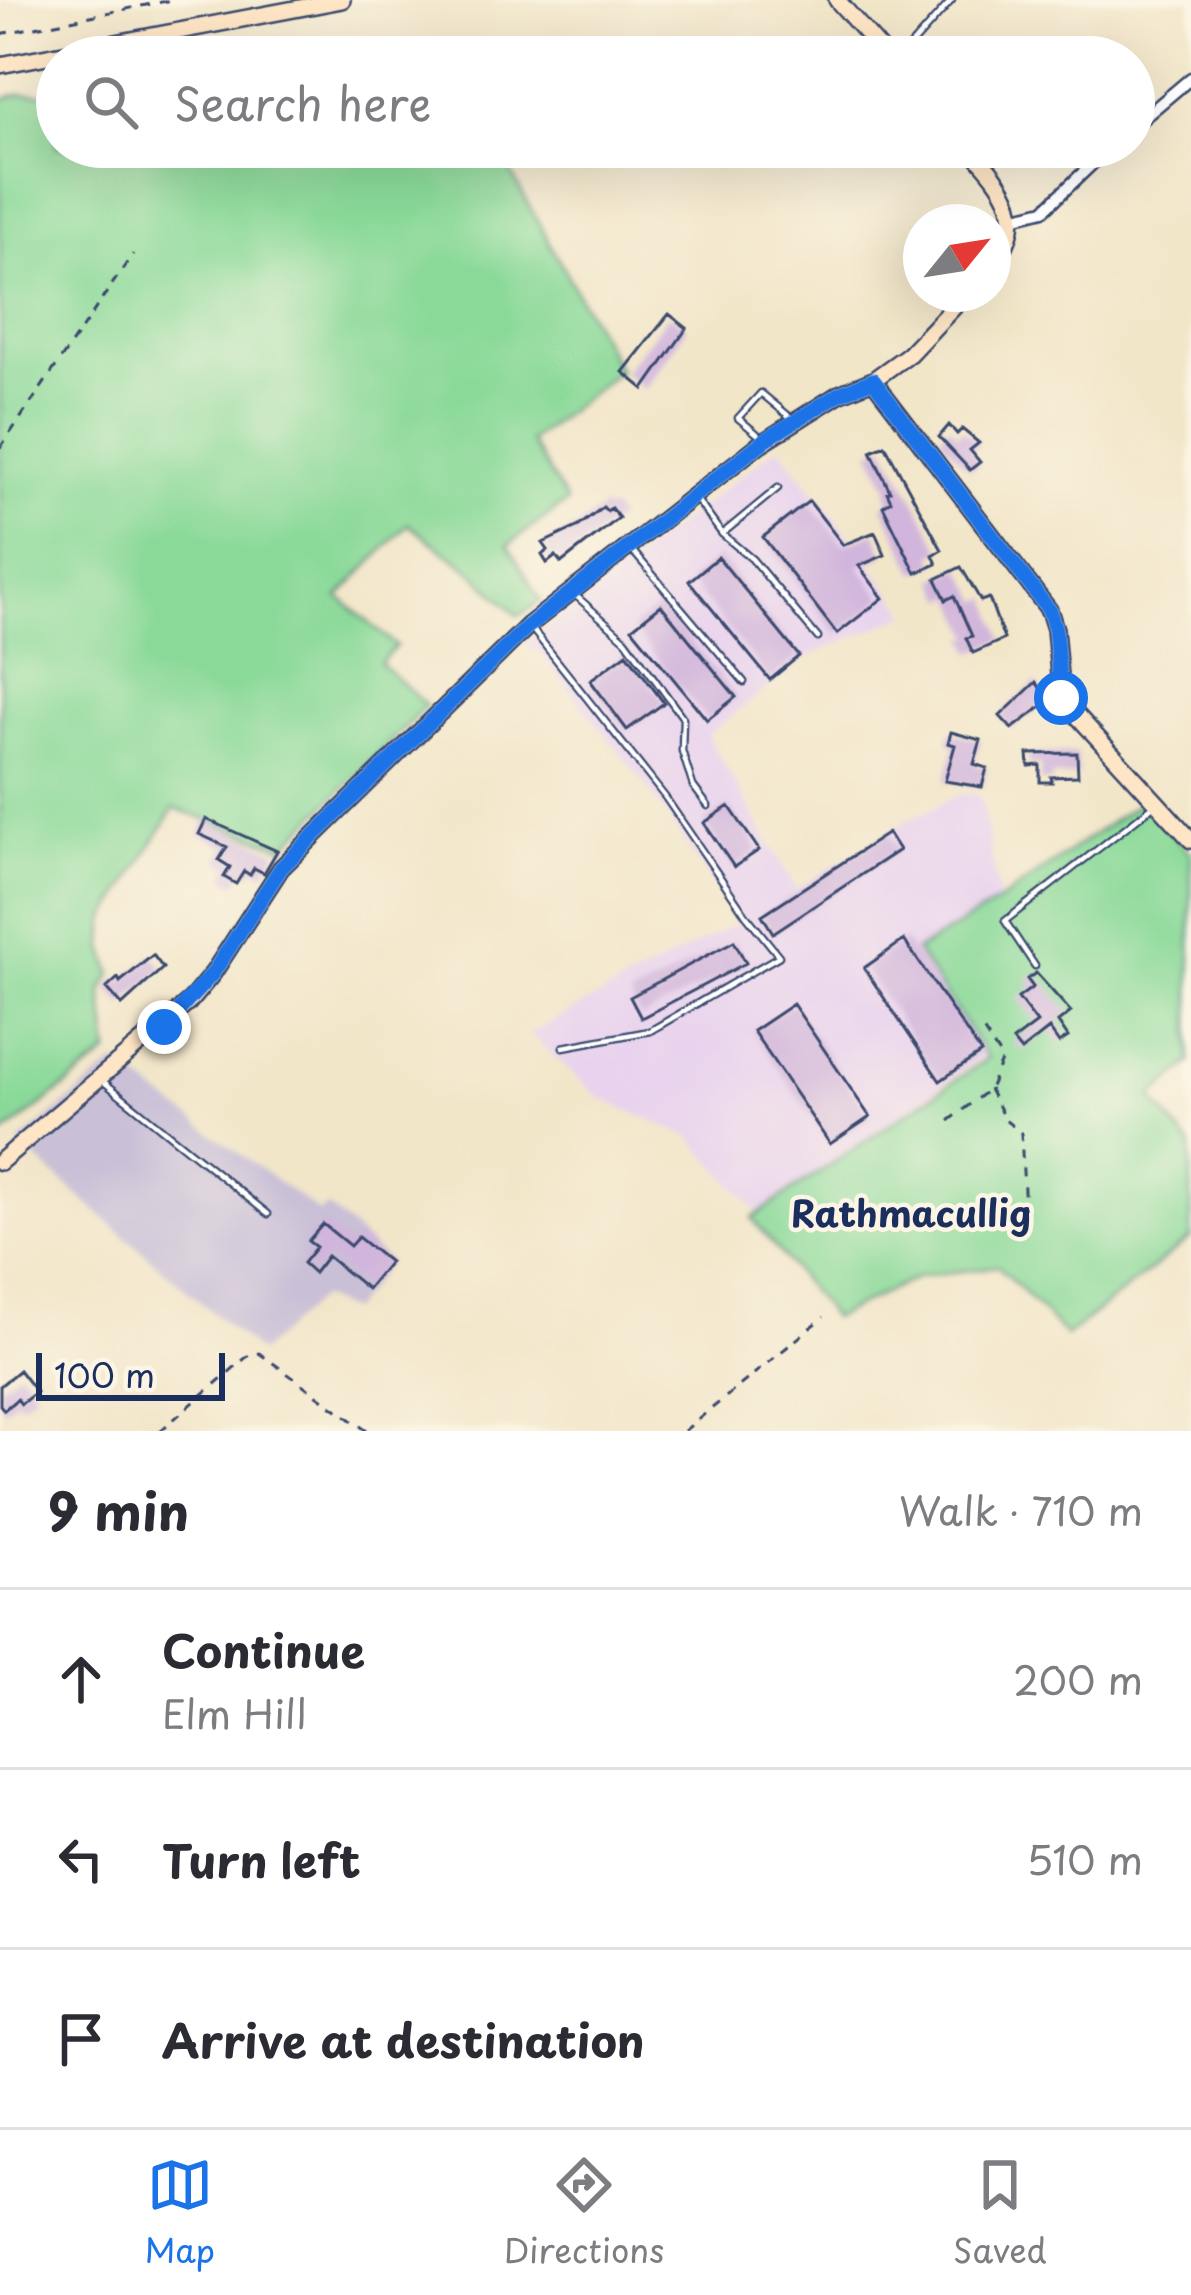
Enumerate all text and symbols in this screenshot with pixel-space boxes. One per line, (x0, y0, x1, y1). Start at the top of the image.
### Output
search box (36, 36, 1155, 168)
text: Search here (174, 68, 431, 136)
icon: search (78, 69, 144, 135)
north arrow (903, 204, 1011, 312)
route start (1034, 671, 1088, 725)
route end (137, 1000, 191, 1054)
district label: Rathmacullig (791, 1185, 1031, 1239)
scale bar (36, 1347, 225, 1400)
text: 100 m (54, 1349, 155, 1399)
text: 9 min (48, 1471, 189, 1548)
text: Walk · 710 m (899, 1480, 1143, 1539)
text: Continue (162, 1615, 365, 1683)
icon: ahead (48, 1646, 114, 1712)
text: 200 m (1013, 1649, 1143, 1708)
text: Elm Hill (162, 1683, 307, 1742)
text: Turn left (162, 1825, 361, 1893)
icon: left (48, 1826, 114, 1892)
text: 510 m (1026, 1829, 1143, 1888)
text: Arrive at destination (162, 2005, 645, 2073)
icon: arrive (48, 2006, 114, 2072)
tab: Map (144, 2152, 215, 2274)
tab: Directions (504, 2152, 664, 2274)
tab: Saved (953, 2152, 1047, 2274)

